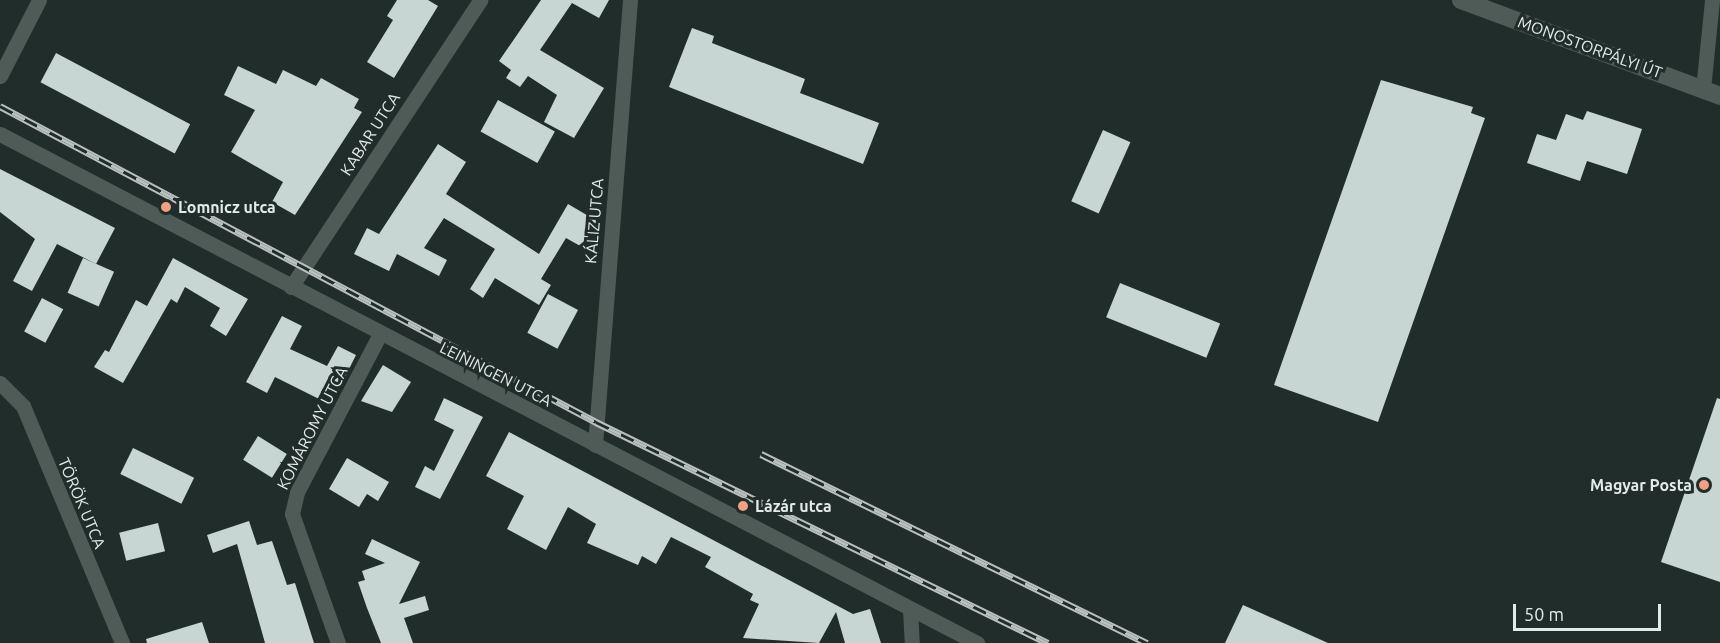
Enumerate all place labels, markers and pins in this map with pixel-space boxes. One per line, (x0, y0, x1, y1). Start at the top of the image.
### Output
place label: Lomnicz utca (178, 197, 276, 217)
marker: Lomnicz utca (159, 200, 173, 214)
place label: Magyar Posta (1590, 475, 1692, 495)
marker: Magyar Posta (1697, 478, 1711, 492)
place label: Lázár utca (755, 496, 832, 516)
marker: Lázár utca (736, 499, 750, 513)

